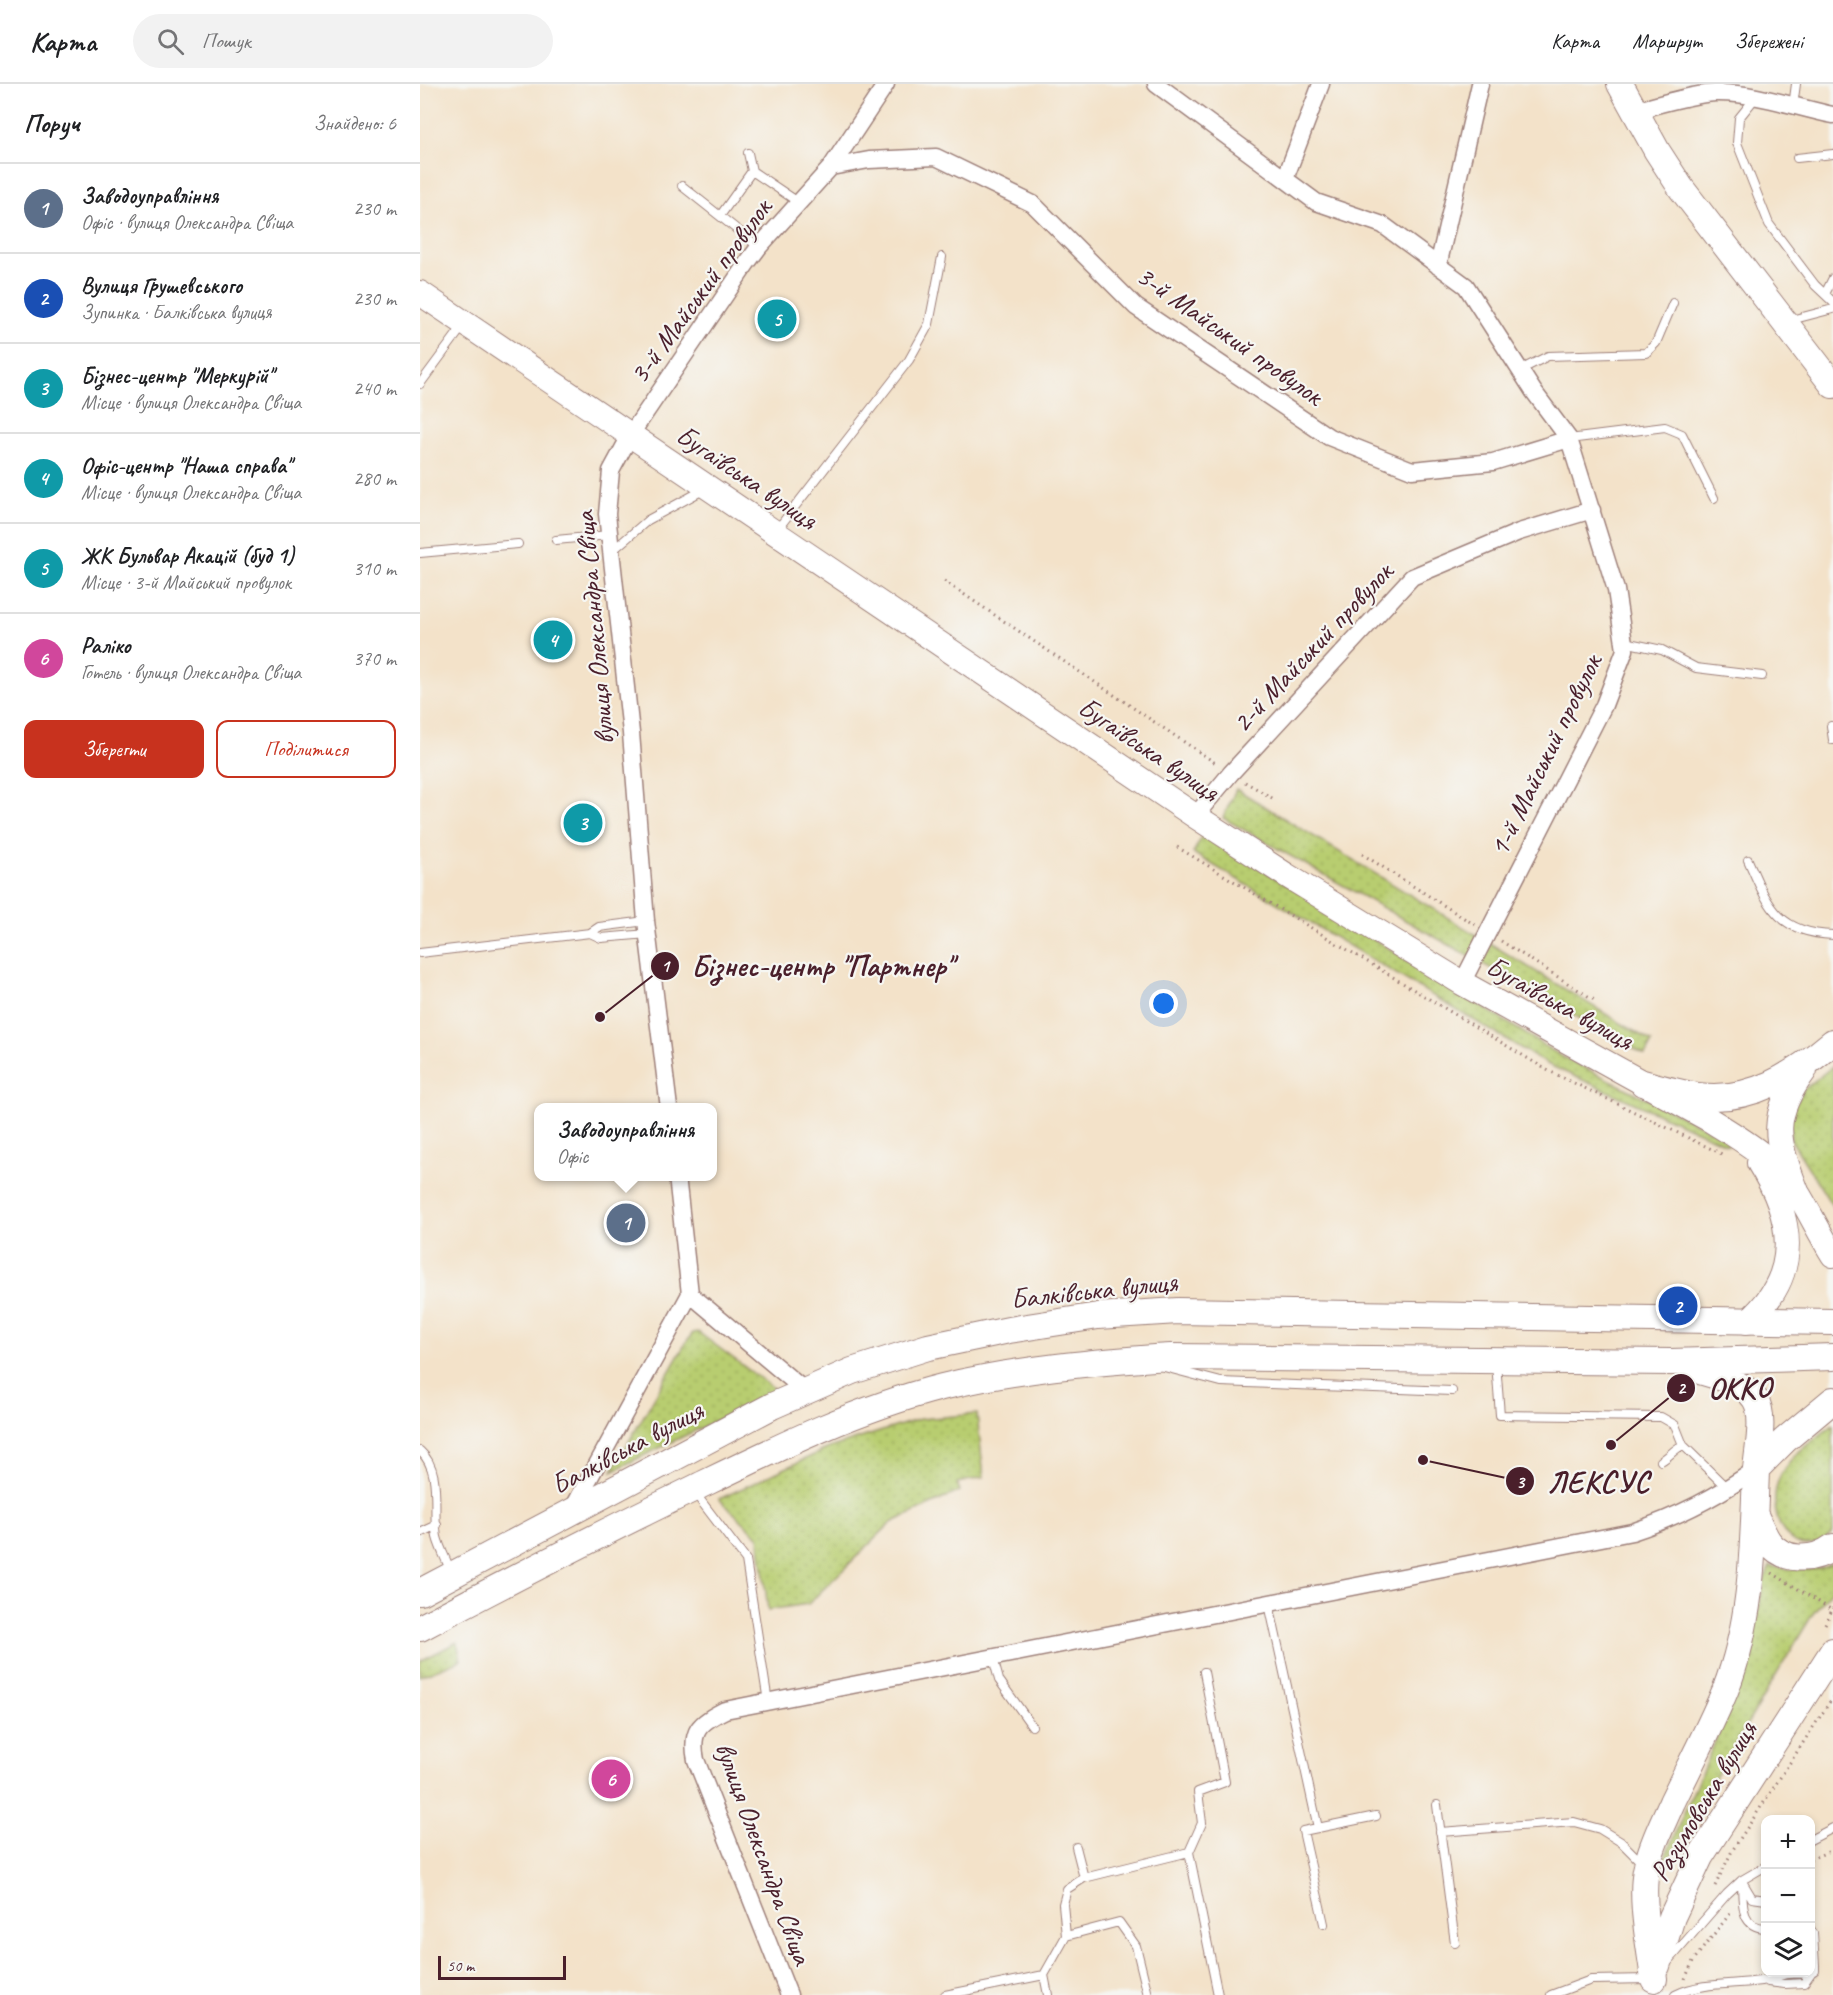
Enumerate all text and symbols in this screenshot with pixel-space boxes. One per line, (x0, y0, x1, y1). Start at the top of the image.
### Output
search box (133, 14, 553, 68)
text: Карта (30, 24, 97, 59)
icon: search (154, 25, 187, 58)
text: Пошук (202, 27, 251, 55)
text: Карта (1551, 28, 1599, 54)
text: Маршрут (1632, 28, 1702, 54)
text: Збережені (1735, 28, 1803, 54)
text: Поруч (24, 107, 80, 140)
text: Знайдено: 6 (314, 111, 396, 136)
text: Заводоуправління (81, 182, 218, 210)
street label: 3-й Майський провулок (621, 189, 780, 390)
text: 1 (39, 196, 48, 221)
text: 230 m (353, 196, 396, 221)
text: Офіс · вулиця Олександра Свіща (81, 210, 293, 235)
street label: 3-й Майський провулок (1130, 258, 1332, 414)
text: Вулиця Грушевського (81, 272, 242, 300)
text: 2 (39, 286, 48, 311)
text: 230 m (353, 286, 396, 311)
pin: 5 (758, 296, 796, 342)
text: Зупинка · Балківська вулиця (81, 300, 271, 325)
text: Бізнес-центр "Меркурій" (81, 362, 273, 390)
text: 3 (39, 376, 48, 401)
text: 240 m (353, 376, 396, 401)
text: Місце · вулиця Олександра Свіща (81, 390, 301, 415)
street label: Бугаївська вулиця (670, 417, 825, 537)
text: Офіс-центр "Наша справа" (81, 452, 291, 480)
text: 4 (39, 466, 48, 491)
text: 280 m (353, 466, 396, 491)
text: Місце · вулиця Олександра Свіща (81, 480, 301, 505)
street label: вулиця Олександра Свіща (566, 508, 622, 746)
text: ЖК Бульвар Акацій (буд 1) (81, 542, 294, 570)
street label: 2-й Майський провулок (1224, 553, 1402, 739)
text: 5 (39, 556, 48, 581)
text: 310 m (353, 556, 396, 581)
text: Місце · 3-й Майський провулок (81, 570, 291, 595)
pin: 4 (534, 618, 572, 662)
text: Раліко (81, 632, 130, 660)
text: 6 (39, 646, 48, 671)
text: 370 m (353, 646, 396, 671)
street label: 1-й Майський провулок (1481, 646, 1610, 862)
text: Готель · вулиця Олександра Свіща (81, 660, 301, 685)
street label: Бугаївська вулиця (1072, 689, 1227, 809)
button: Зберегти (24, 720, 204, 778)
button: Поділитися (216, 720, 396, 778)
pin: 3 (564, 800, 602, 846)
callout: Бізнес-центр "Партнер" (650, 942, 965, 990)
text: Бізнес-центр "Партнер" (691, 947, 960, 986)
street label: Бугаївська вулиця (1480, 948, 1640, 1058)
text: 1 (661, 955, 671, 977)
your location (1149, 989, 1178, 1018)
popup (534, 1103, 717, 1181)
text: Заводоуправління (557, 1116, 694, 1144)
text: Офіс (557, 1144, 588, 1169)
pin: 1 (606, 1200, 646, 1246)
street label: Балківська вулиця (1009, 1264, 1180, 1316)
pin: 2 (1658, 1284, 1698, 1328)
callout: ОККО (1666, 1364, 1784, 1412)
text: ОККО (1708, 1369, 1774, 1407)
text: 2 (1677, 1377, 1687, 1399)
street label: Балківська вулиця (545, 1392, 710, 1502)
callout: ЛЕКСУС (1505, 1457, 1660, 1505)
text: ЛЕКСУС (1547, 1463, 1652, 1501)
text: 3 (1516, 1471, 1526, 1493)
street label: Разумовська вулиця (1642, 1714, 1766, 1888)
street label: вулиця Олександра Свіща (708, 1737, 821, 1971)
pin: 6 (592, 1756, 630, 1802)
map controls (1761, 1815, 1815, 1977)
button: + (1761, 1815, 1815, 1869)
button: − (1761, 1869, 1815, 1923)
button: layers (1761, 1923, 1815, 1977)
scale bar (438, 1953, 566, 1980)
text: 50 m (447, 1956, 474, 1976)

